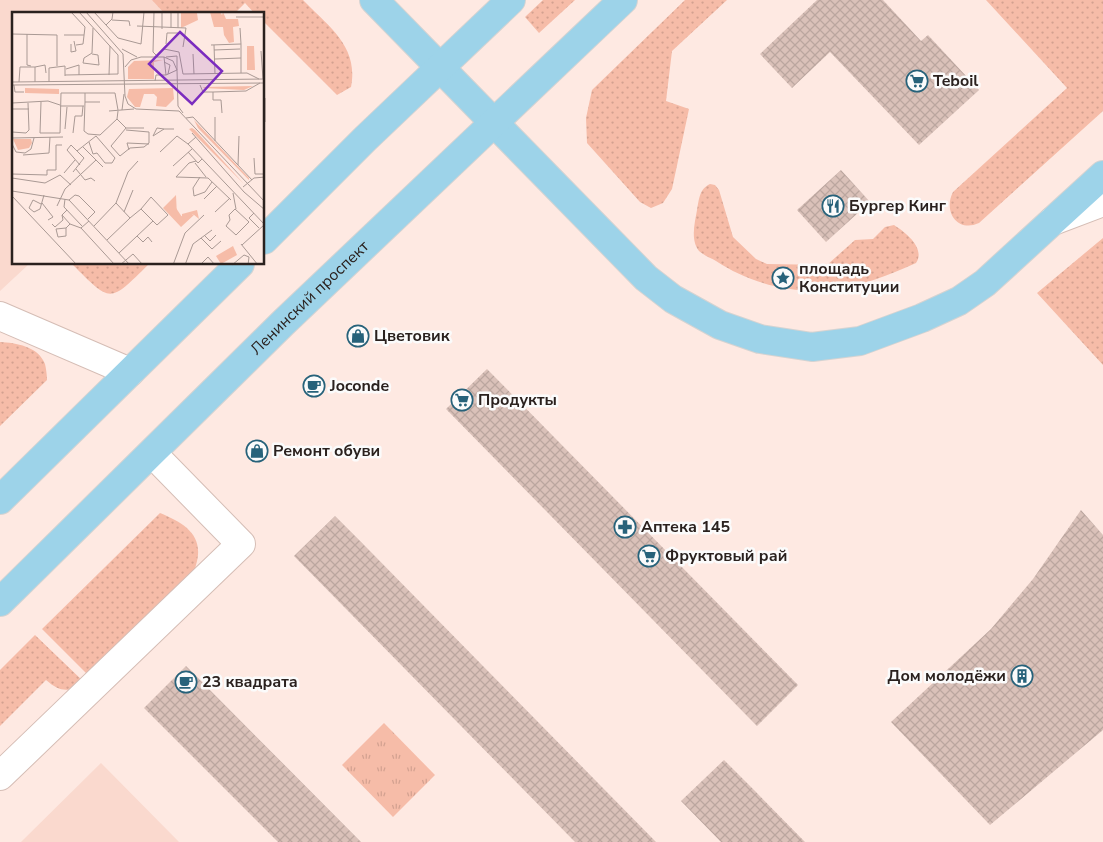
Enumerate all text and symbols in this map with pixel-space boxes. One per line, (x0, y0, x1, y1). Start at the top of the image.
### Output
inset map (12, 12, 265, 265)
supermarket icon: Teboil (905, 69, 929, 93)
place label: Teboil (933, 70, 978, 92)
restaurant icon: Бургер Кинг (821, 194, 845, 218)
place label: Бургер Кинг (849, 195, 947, 217)
street label: Ленинский проспект (246, 235, 375, 360)
place label: площадь Конституции (799, 258, 899, 298)
place icon: площадь Конституции (771, 266, 795, 290)
shop icon: Цветовик (346, 324, 370, 348)
place label: Цветовик (374, 325, 451, 347)
cafe icon: Joconde (302, 374, 326, 398)
place label: Joconde (329, 375, 389, 397)
supermarket icon: Продукты (450, 388, 474, 412)
place label: Продукты (478, 389, 557, 411)
shop icon: Ремонт обуви (245, 439, 269, 463)
place label: Ремонт обуви (273, 440, 380, 462)
pharmacy icon: Аптека 145 (613, 515, 637, 539)
place label: Аптека 145 (641, 516, 730, 538)
supermarket icon: Фруктовый рай (637, 544, 661, 568)
place label: Фруктовый рай (665, 545, 787, 567)
building icon: Дом молодёжи (1010, 664, 1034, 688)
place label: Дом молодёжи (888, 665, 1006, 687)
cafe icon: 23 квадрата (174, 670, 198, 694)
place label: 23 квадрата (202, 671, 298, 693)

